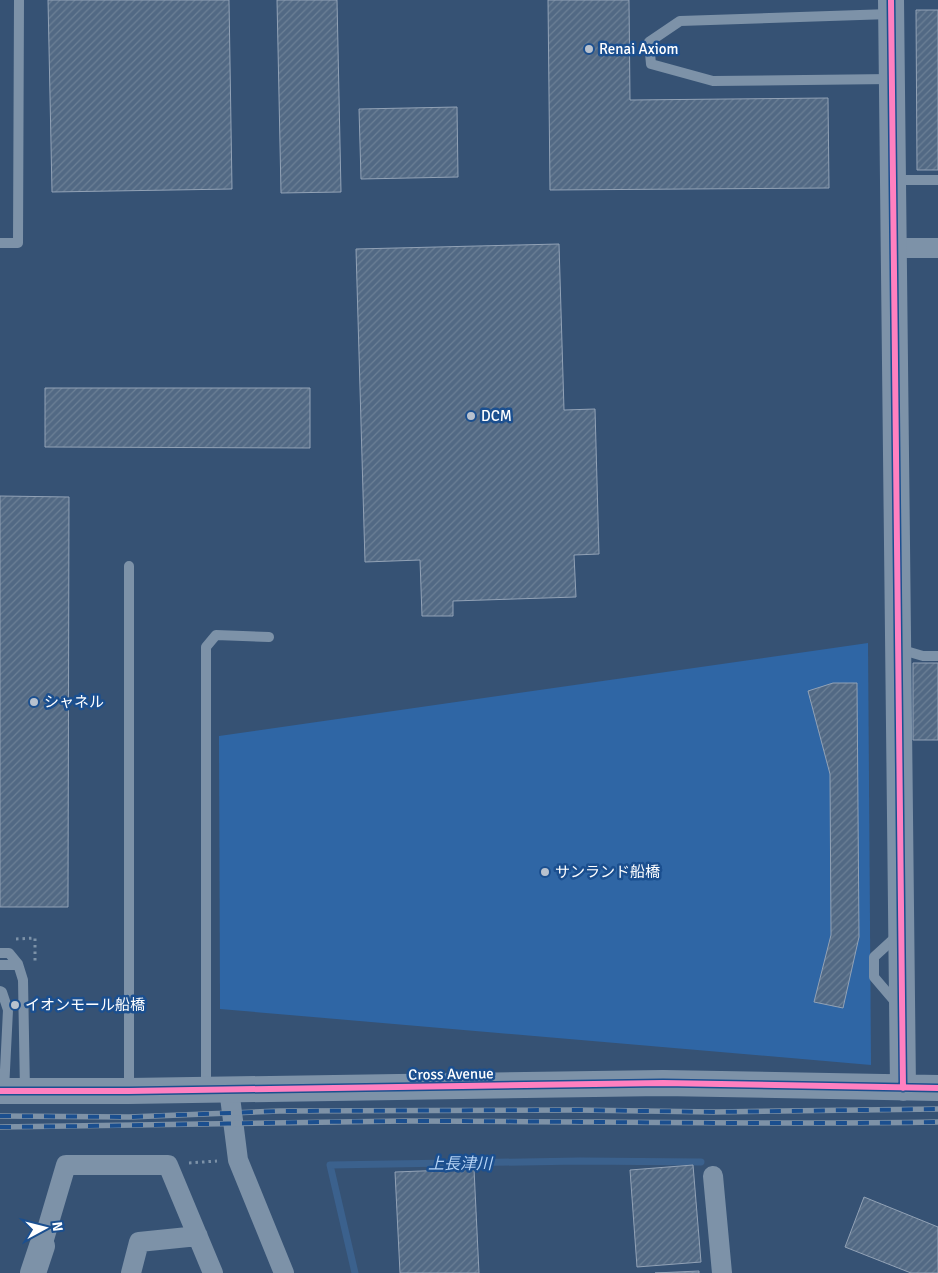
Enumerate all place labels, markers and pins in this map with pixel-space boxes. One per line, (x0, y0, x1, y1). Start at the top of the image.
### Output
place label: Renai Axiom (599, 40, 678, 58)
marker: Renai Axiom (583, 43, 595, 55)
place label: DCM (481, 407, 512, 425)
marker: DCM (465, 410, 477, 422)
place label: シャネル (44, 693, 104, 711)
marker: シャネル (28, 696, 40, 708)
place label: サンランド船橋 (555, 863, 660, 881)
marker: サンランド船橋 (539, 866, 551, 878)
place label: イオンモール船橋 (25, 996, 145, 1014)
marker: イオンモール船橋 (9, 999, 21, 1011)

